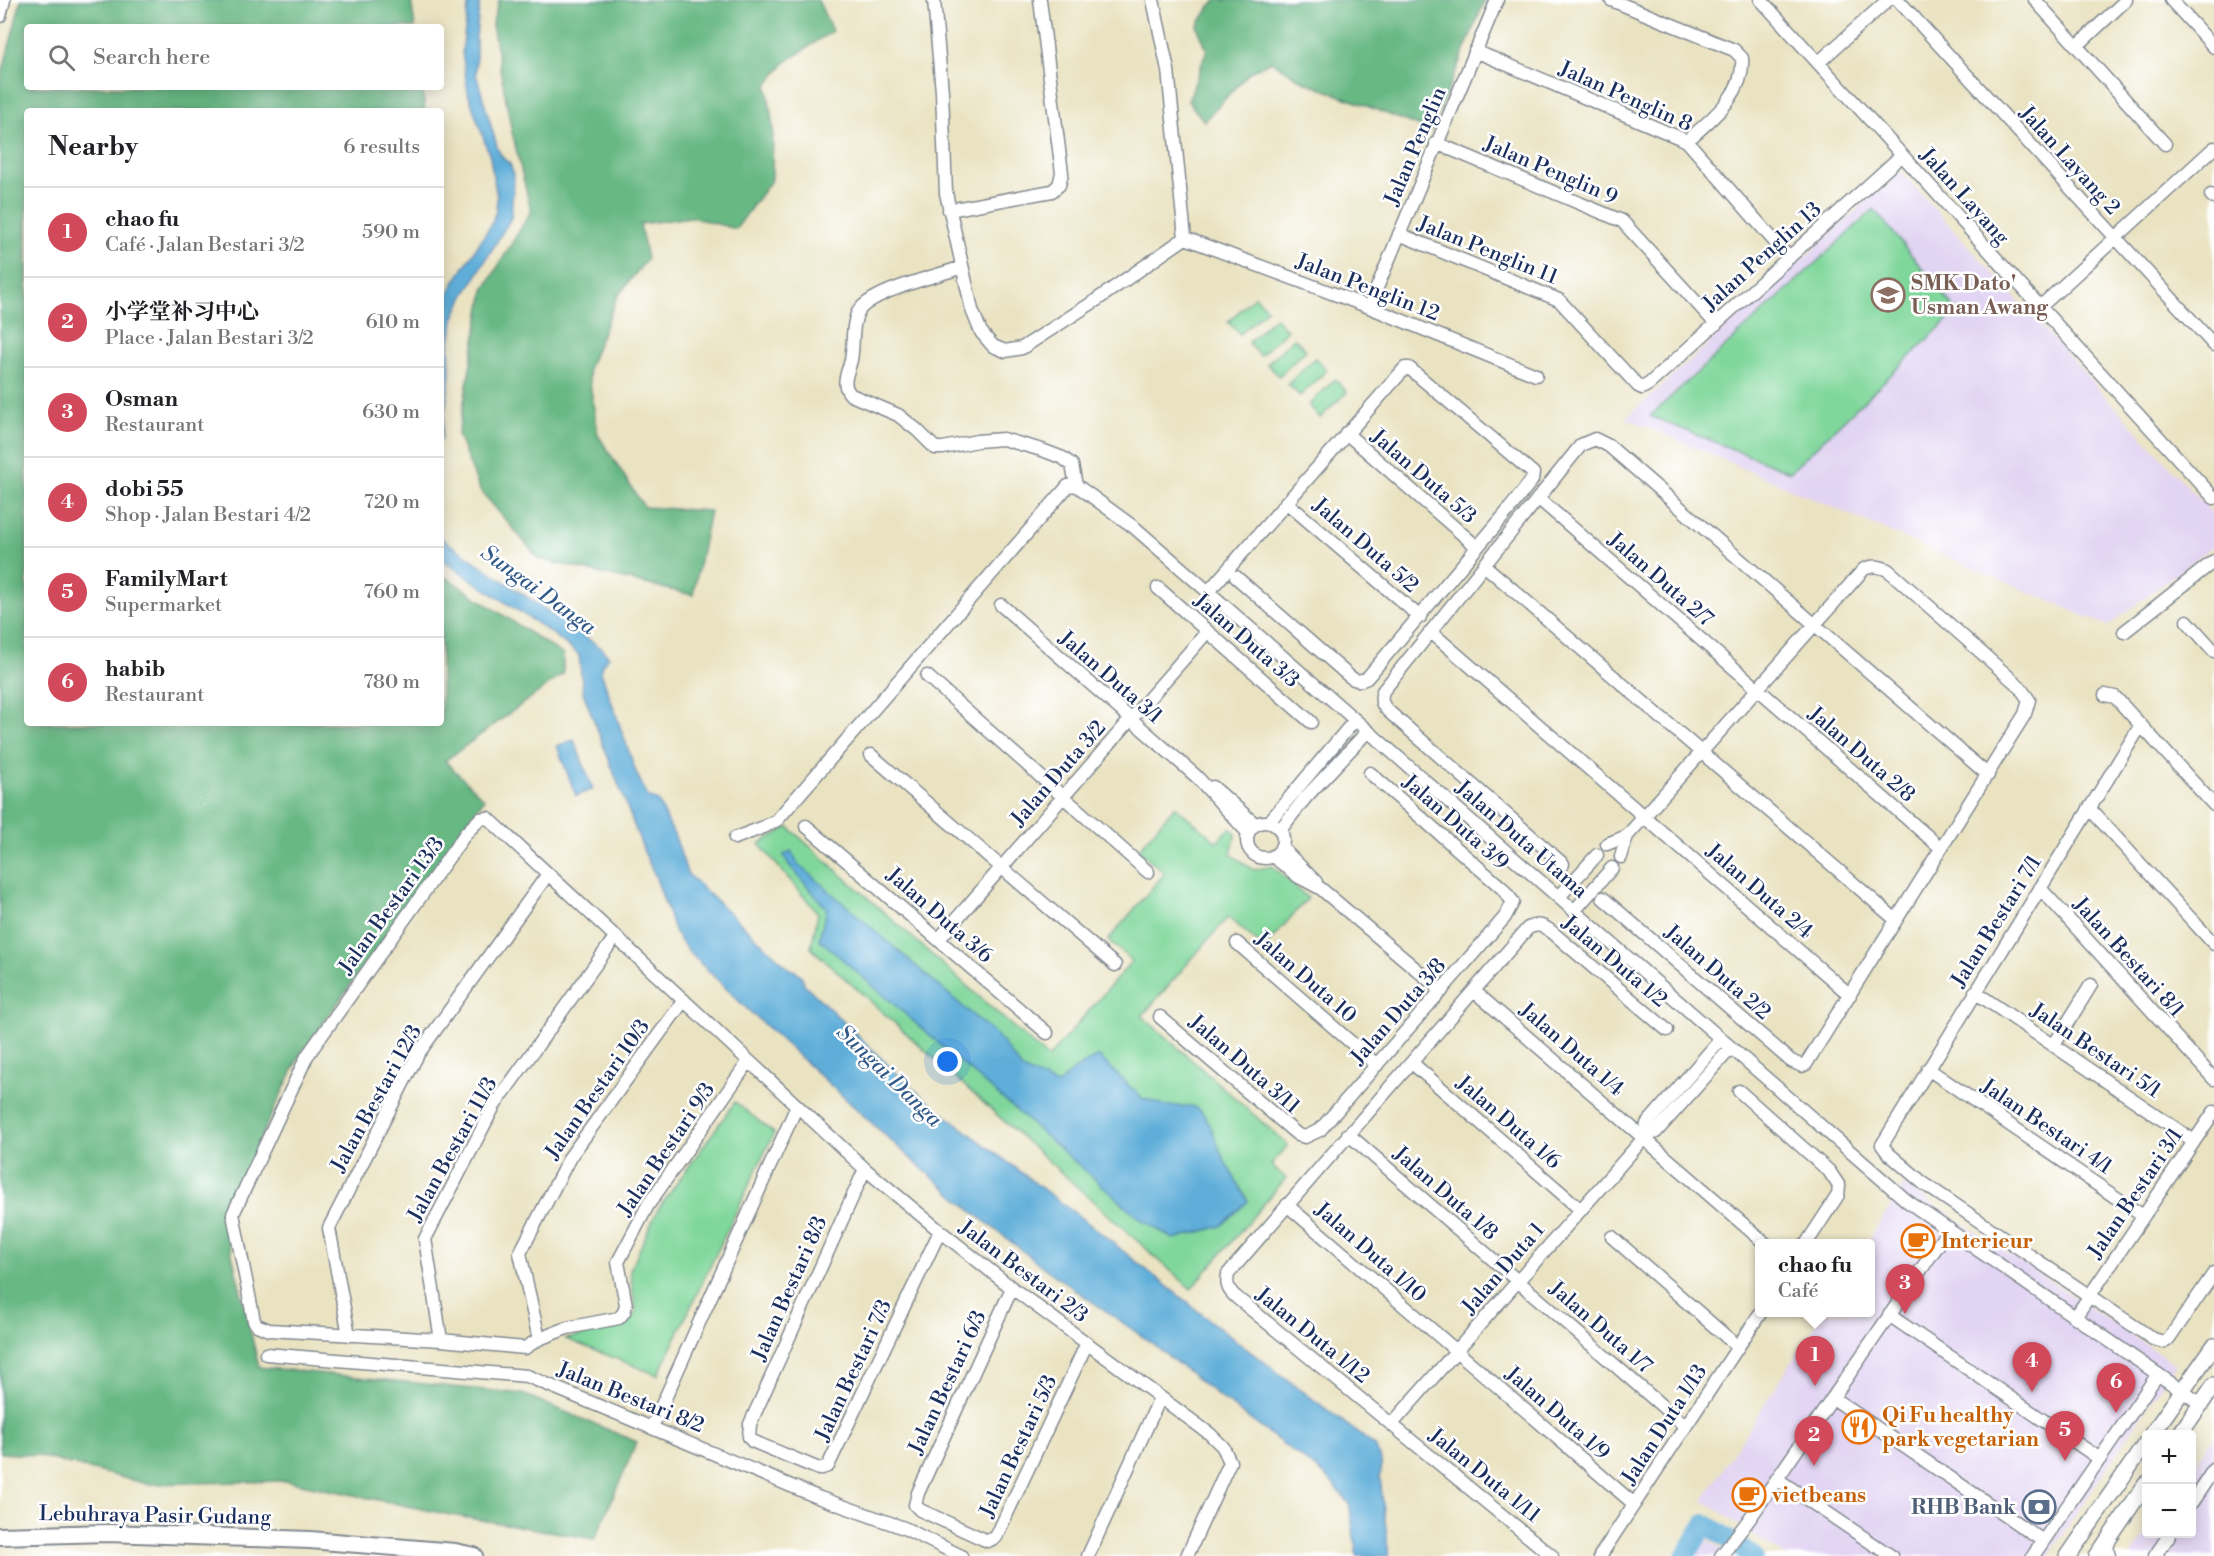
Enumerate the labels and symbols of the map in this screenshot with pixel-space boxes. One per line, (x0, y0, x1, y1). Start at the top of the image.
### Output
street label: Jalan Penglin 8 (1554, 56, 1696, 138)
street label: Jalan Penglin (1379, 83, 1453, 210)
street label: Jalan Layang 2 (2013, 100, 2125, 221)
street label: Jalan Penglin 9 (1479, 131, 1621, 211)
street label: Jalan Layang (1913, 142, 2015, 251)
street label: Jalan Penglin 13 (1697, 197, 1827, 318)
street label: Jalan Penglin 11 (1413, 211, 1562, 291)
street label: Jalan Penglin 12 (1291, 248, 1443, 327)
place label: SMK Dato' Usman Awang (1911, 271, 2049, 321)
school or university icon: SMK Dato' Usman Awang (1870, 277, 1906, 313)
street label: Jalan Duta 5/3 (1364, 423, 1481, 530)
street label: Jalan Duta 5/2 (1306, 492, 1424, 599)
street label: Jalan Duta 2/7 (1602, 526, 1719, 633)
water label: Sungai Danga (475, 539, 602, 642)
street label: Jalan Duta 3/3 (1187, 587, 1304, 694)
street label: Jalan Duta 3/1 (1052, 625, 1167, 730)
street label: Jalan Duta 2/8 (1802, 701, 1920, 808)
street label: Jalan Duta 3/2 (1005, 715, 1112, 833)
street label: Jalan Duta 3/9 (1396, 769, 1514, 876)
street label: Jalan Duta Utama (1449, 775, 1593, 905)
street label: Jalan Bestari 13/3 (333, 832, 450, 980)
street label: Jalan Duta 2/4 (1700, 838, 1818, 945)
street label: Jalan Bestari 7/1 (1945, 851, 2048, 993)
street label: Jalan Duta 3/6 (880, 862, 998, 969)
street label: Jalan Bestari 8/1 (2067, 891, 2189, 1023)
street label: Jalan Duta 1/2 (1556, 910, 1672, 1013)
street label: Jalan Duta 2/2 (1658, 919, 1776, 1026)
street label: Jalan Duta 10 (1248, 926, 1362, 1029)
street label: Jalan Duta 3/8 (1345, 953, 1452, 1071)
street label: Jalan Duta 1/4 (1513, 997, 1629, 1102)
street label: Jalan Bestari 5/1 (2024, 997, 2166, 1104)
street label: Jalan Duta 3/11 (1183, 1009, 1305, 1120)
street label: Jalan Bestari 10/3 (539, 1015, 656, 1165)
water label: Sungai Danga (831, 1019, 948, 1134)
street label: Jalan Bestari 12/3 (325, 1020, 428, 1177)
your location (933, 1047, 962, 1076)
street label: Jalan Duta 1/6 (1450, 1070, 1566, 1175)
street label: Jalan Bestari 11/3 (402, 1073, 503, 1227)
street label: Jalan Bestari 4/1 (1975, 1073, 2117, 1180)
street label: Jalan Bestari 9/3 (612, 1078, 721, 1222)
street label: Jalan Bestari 3/1 (2082, 1123, 2189, 1265)
street label: Jalan Duta 1/8 (1387, 1141, 1503, 1246)
street label: Jalan Duta 1/10 (1308, 1197, 1432, 1308)
street label: Jalan Bestari 8/3 (746, 1212, 833, 1366)
street label: Jalan Bestari 2/3 (953, 1214, 1093, 1329)
street label: Jalan Duta 1 (1456, 1217, 1551, 1321)
cafe icon: Interieur (1900, 1223, 1936, 1259)
place label: Interieur (1941, 1229, 2033, 1255)
pin: 3 (1886, 1264, 1924, 1314)
street label: Jalan Duta 1/7 (1543, 1275, 1657, 1380)
street label: Jalan Duta 1/12 (1250, 1281, 1374, 1390)
street label: Jalan Bestari 7/3 (809, 1295, 898, 1446)
street label: Jalan Bestari 6/3 (903, 1307, 993, 1459)
pin: 1 (1796, 1336, 1834, 1386)
pin: 4 (2012, 1342, 2052, 1392)
street label: Jalan Bestari 8/2 (553, 1356, 708, 1439)
street label: Jalan Duta 1/13 (1616, 1360, 1713, 1490)
street label: Jalan Duta 1/9 (1499, 1361, 1615, 1466)
pin: 6 (2096, 1364, 2136, 1413)
street label: Jalan Bestari 5/3 (974, 1371, 1063, 1523)
place label: Qi Fu healthy park vegetarian (1882, 1403, 2039, 1453)
restaurant icon: Qi Fu healthy park vegetarian (1841, 1409, 1877, 1445)
pin: 5 (2046, 1412, 2084, 1461)
pin: 2 (1794, 1416, 1834, 1466)
street label: Jalan Duta 1/11 (1423, 1422, 1545, 1529)
cafe icon: vietbeans (1731, 1477, 1767, 1513)
place label: vietbeans (1771, 1483, 1866, 1509)
bank icon: RHB Bank (2021, 1489, 2057, 1525)
place label: RHB Bank (1911, 1495, 2017, 1521)
street label: Lebuhraya Pasir Gudang (39, 1501, 271, 1531)

